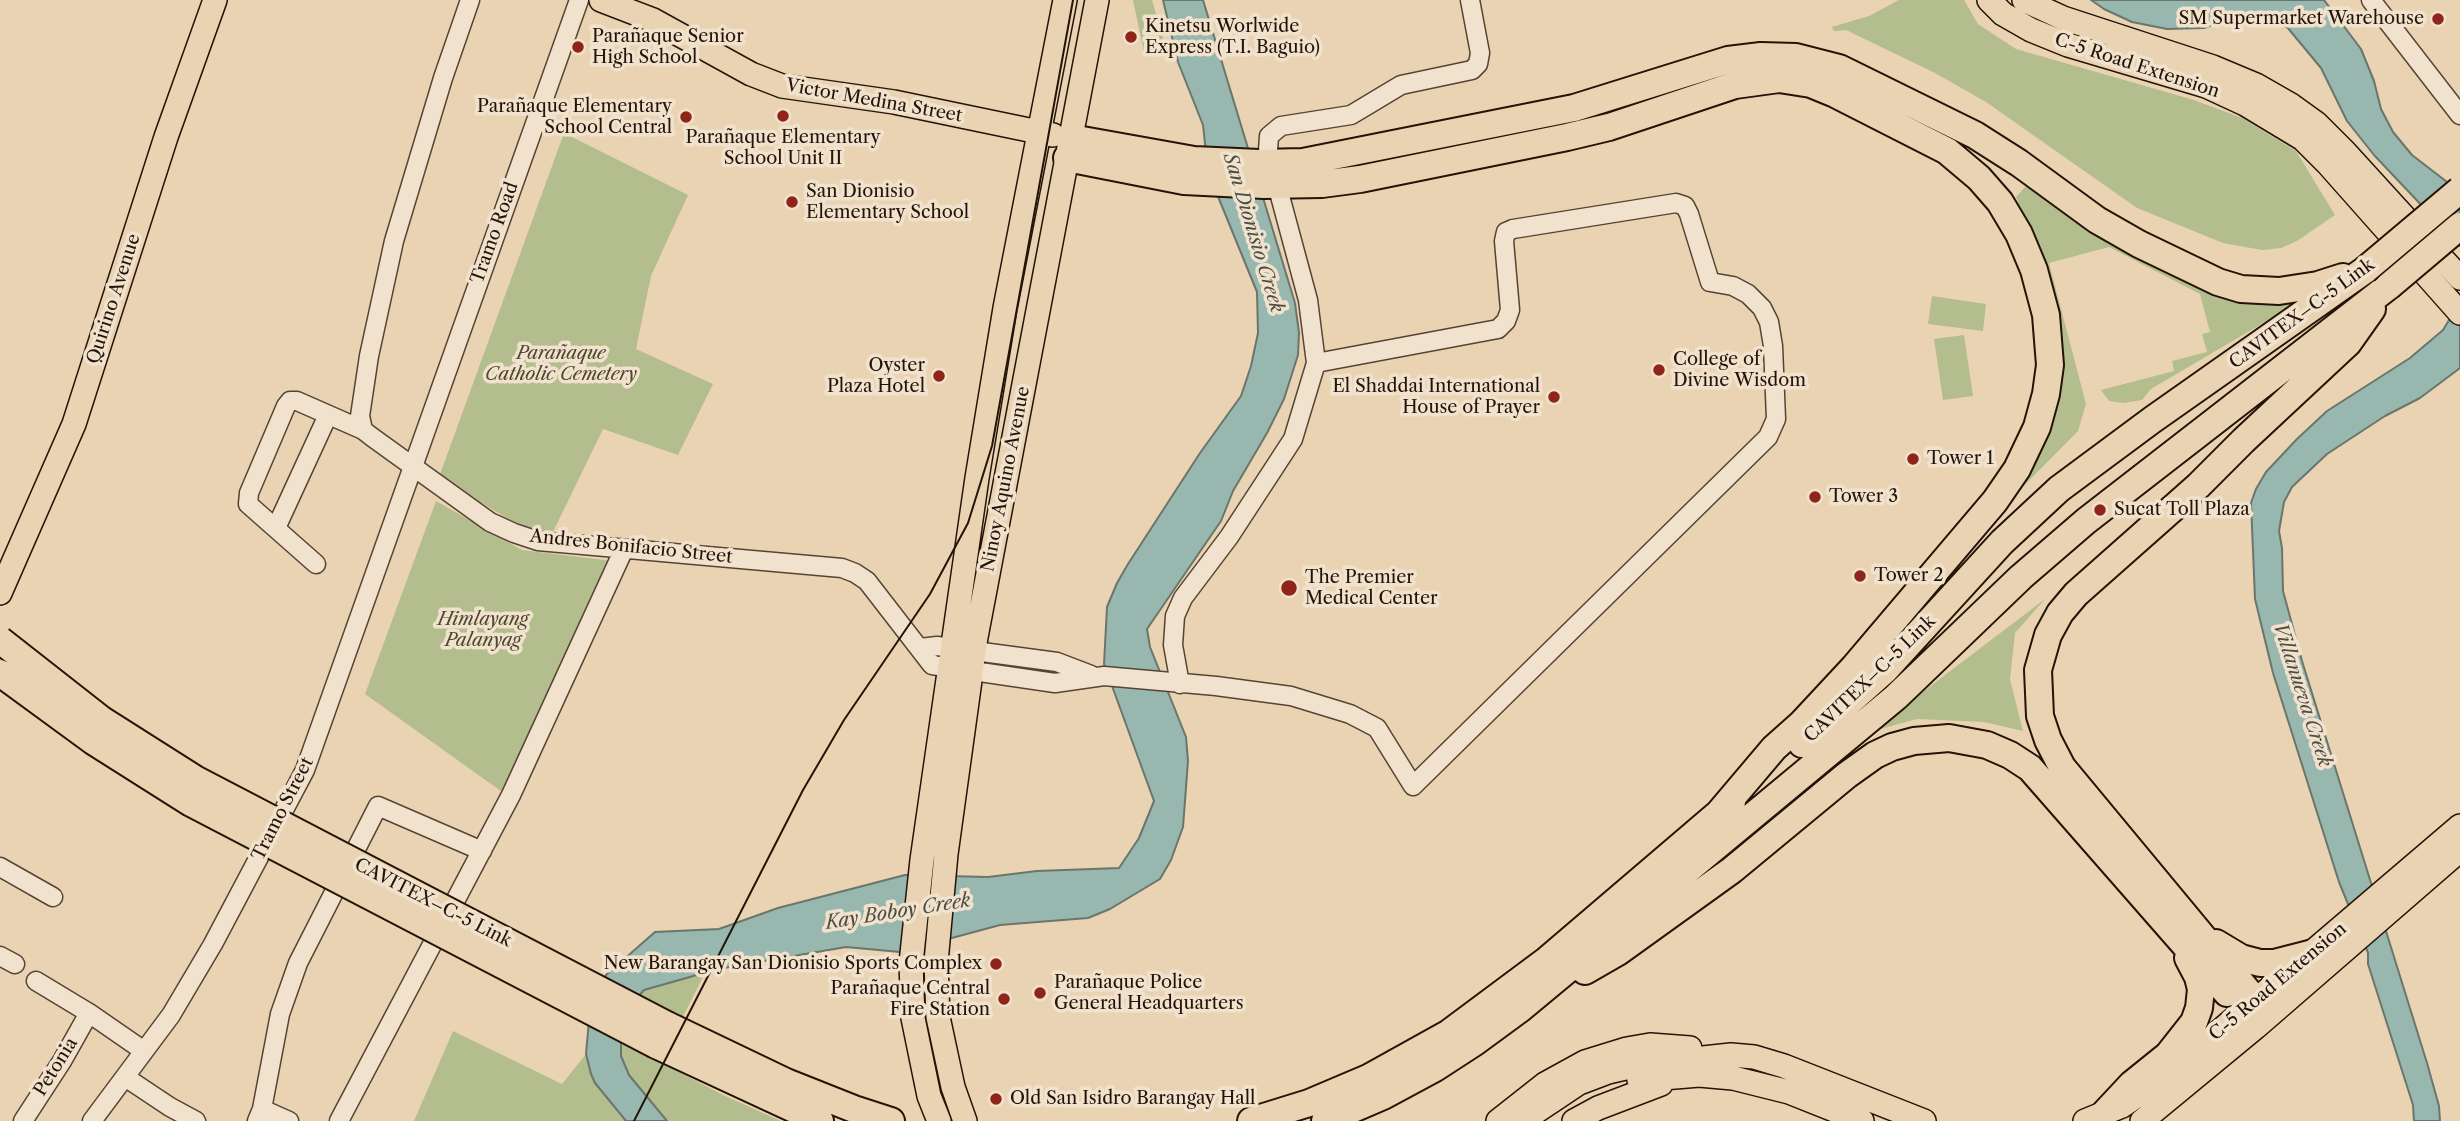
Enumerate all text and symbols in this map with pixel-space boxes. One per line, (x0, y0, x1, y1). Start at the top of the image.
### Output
place label: SM Supermarket Warehouse (2179, 8, 2424, 30)
marker: SM Supermarket Warehouse (2430, 11, 2446, 27)
place label: Kinetsu Worlwide Express (T.I. Baguio) (1145, 16, 1320, 58)
place label: Parañaque Senior High School (592, 26, 744, 68)
marker: Kinetsu Worlwide Express (T.I. Baguio) (1123, 29, 1139, 45)
street label: C-5 Road Extension (2052, 29, 2222, 103)
marker: Parañaque Senior High School (570, 39, 586, 55)
street label: Victor Medina Street (784, 75, 964, 127)
place label: Parañaque Elementary School Central (477, 96, 672, 138)
marker: Parañaque Elementary School Unit II (775, 108, 791, 124)
marker: Parañaque Elementary School Central (678, 109, 694, 125)
place label: Parañaque Elementary School Unit II (686, 127, 880, 170)
water label: San Dionisio Creek (1218, 151, 1288, 315)
street label: Tramo Road (467, 179, 523, 287)
place label: San Dionisio Elementary School (806, 181, 969, 224)
marker: San Dionisio Elementary School (784, 194, 800, 210)
street label: Quirino Avenue (83, 231, 145, 367)
street label: CAVITEX–C-5 Link (2225, 254, 2379, 374)
park label: Parañaque Catholic Cemetery (485, 343, 637, 386)
place label: College of Divine Wisdom (1673, 349, 1806, 392)
place label: Oyster Plaza Hotel (827, 355, 925, 398)
marker: College of Divine Wisdom (1651, 362, 1667, 378)
marker: Oyster Plaza Hotel (931, 368, 947, 384)
place label: El Shaddai International House of Prayer (1332, 376, 1540, 418)
street label: Ninoy Aquino Avenue (977, 384, 1035, 574)
marker: El Shaddai International House of Prayer (1546, 389, 1562, 405)
place label: Tower 1 (1927, 448, 1994, 470)
marker: Tower 1 (1905, 451, 1921, 467)
place label: Tower 3 (1829, 486, 1898, 508)
marker: Tower 3 (1807, 489, 1823, 505)
place label: Sucat Toll Plaza (2114, 499, 2250, 521)
marker: Sucat Toll Plaza (2092, 502, 2108, 518)
street label: Andres Bonifacio Street (529, 526, 733, 568)
place label: Tower 2 (1874, 565, 1943, 587)
place label: The Premier Medical Center (1305, 567, 1438, 610)
marker: Tower 2 (1852, 568, 1868, 584)
marker: The Premier Medical Center (1279, 578, 1299, 598)
park label: Himlayang Palanyag (438, 609, 528, 652)
street label: CAVITEX–C-5 Link (1800, 611, 1940, 747)
water label: Villanueva Creek (2268, 620, 2336, 770)
street label: Tramo Street (248, 754, 318, 864)
street label: CAVITEX–C-5 Link (351, 854, 515, 952)
water label: Kay Boboy Creek (824, 889, 972, 935)
street label: C-5 Road Extension (2205, 918, 2351, 1046)
place label: New Barangay San Dionisio Sports Complex (604, 953, 982, 975)
marker: New Barangay San Dionisio Sports Complex (988, 956, 1004, 972)
place label: Parañaque Police General Headquarters (1054, 972, 1244, 1014)
place label: Parañaque Central Fire Station (831, 978, 990, 1020)
marker: Parañaque Police General Headquarters (1032, 985, 1048, 1001)
marker: Parañaque Central Fire Station (996, 991, 1012, 1007)
street label: Petonia (30, 1034, 82, 1100)
place label: Old San Isidro Barangay Hall (1010, 1088, 1255, 1110)
marker: Old San Isidro Barangay Hall (988, 1091, 1004, 1107)

